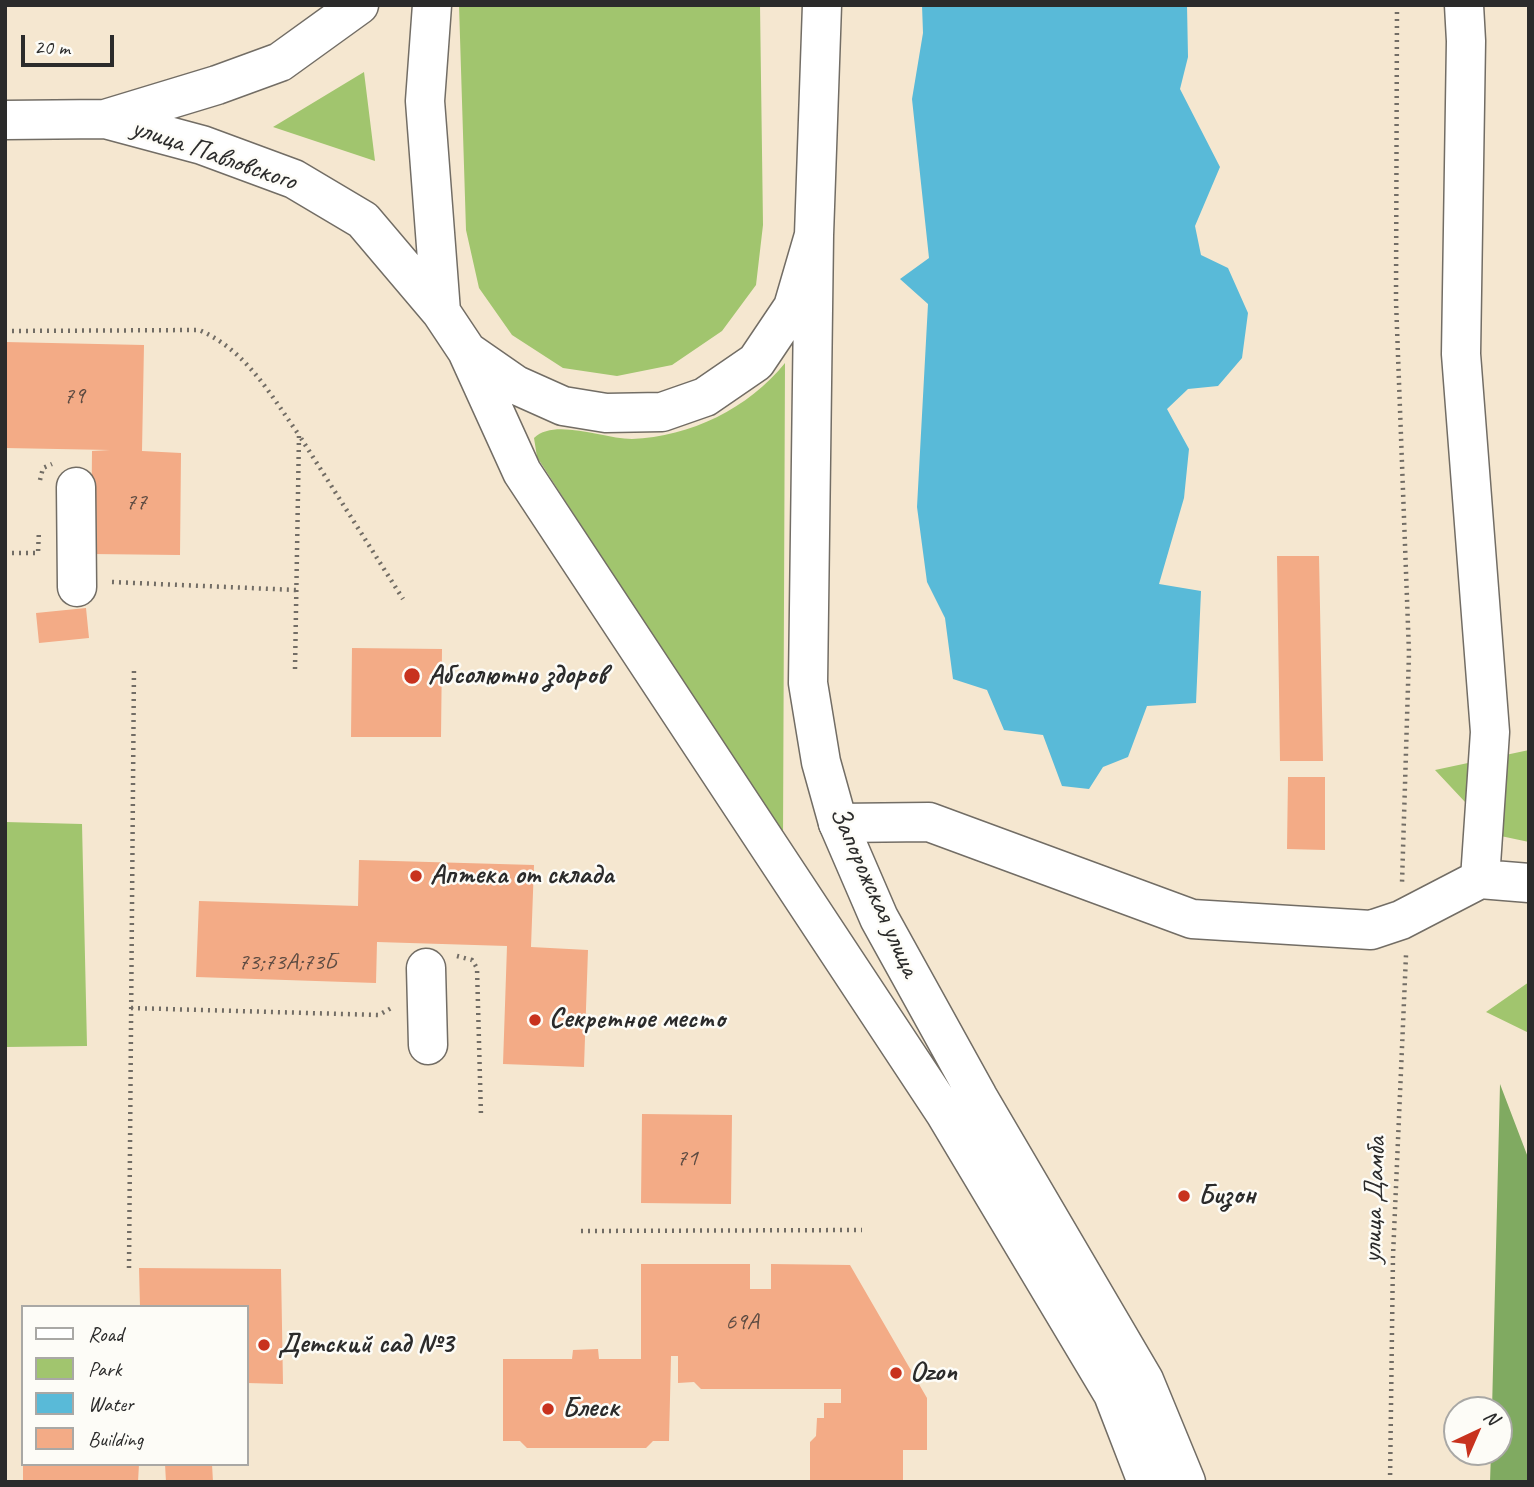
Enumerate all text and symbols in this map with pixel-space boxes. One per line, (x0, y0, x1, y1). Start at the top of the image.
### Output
scale bar (24, 21, 117, 65)
text: 20 m (34, 34, 70, 60)
street label: улица Павловского (127, 111, 301, 199)
house number: 79 (63, 383, 85, 411)
house number: 77 (125, 489, 147, 517)
place label: Абсолютно здоров (428, 659, 607, 693)
marker: Абсолютно здоров (402, 666, 422, 686)
street label: Запорожская улица (821, 802, 927, 982)
place label: Аптека от склада (430, 859, 614, 893)
marker: Аптека от склада (408, 868, 424, 884)
house number: 73;73А;73Б (238, 949, 336, 977)
place label: Секретное место (549, 1003, 725, 1037)
marker: Секретное место (527, 1012, 543, 1028)
street label: улица Дамба (1356, 1136, 1394, 1264)
house number: 71 (676, 1145, 698, 1173)
place label: Бизон (1198, 1179, 1255, 1213)
marker: Бизон (1176, 1188, 1192, 1204)
legend (21, 1305, 248, 1466)
house number: 69А (725, 1309, 759, 1337)
text: Road (88, 1321, 123, 1347)
place label: Детский сад №3 (278, 1328, 453, 1362)
marker: Детский сад №3 (256, 1337, 272, 1353)
text: Park (88, 1356, 121, 1382)
place label: Ozon (910, 1356, 957, 1390)
marker: Ozon (888, 1365, 904, 1381)
text: Water (88, 1391, 134, 1417)
place label: Блеск (562, 1392, 619, 1426)
north arrow (1443, 1396, 1513, 1466)
marker: Блеск (540, 1401, 556, 1417)
text: N (1479, 1405, 1504, 1430)
text: Building (88, 1426, 143, 1452)

